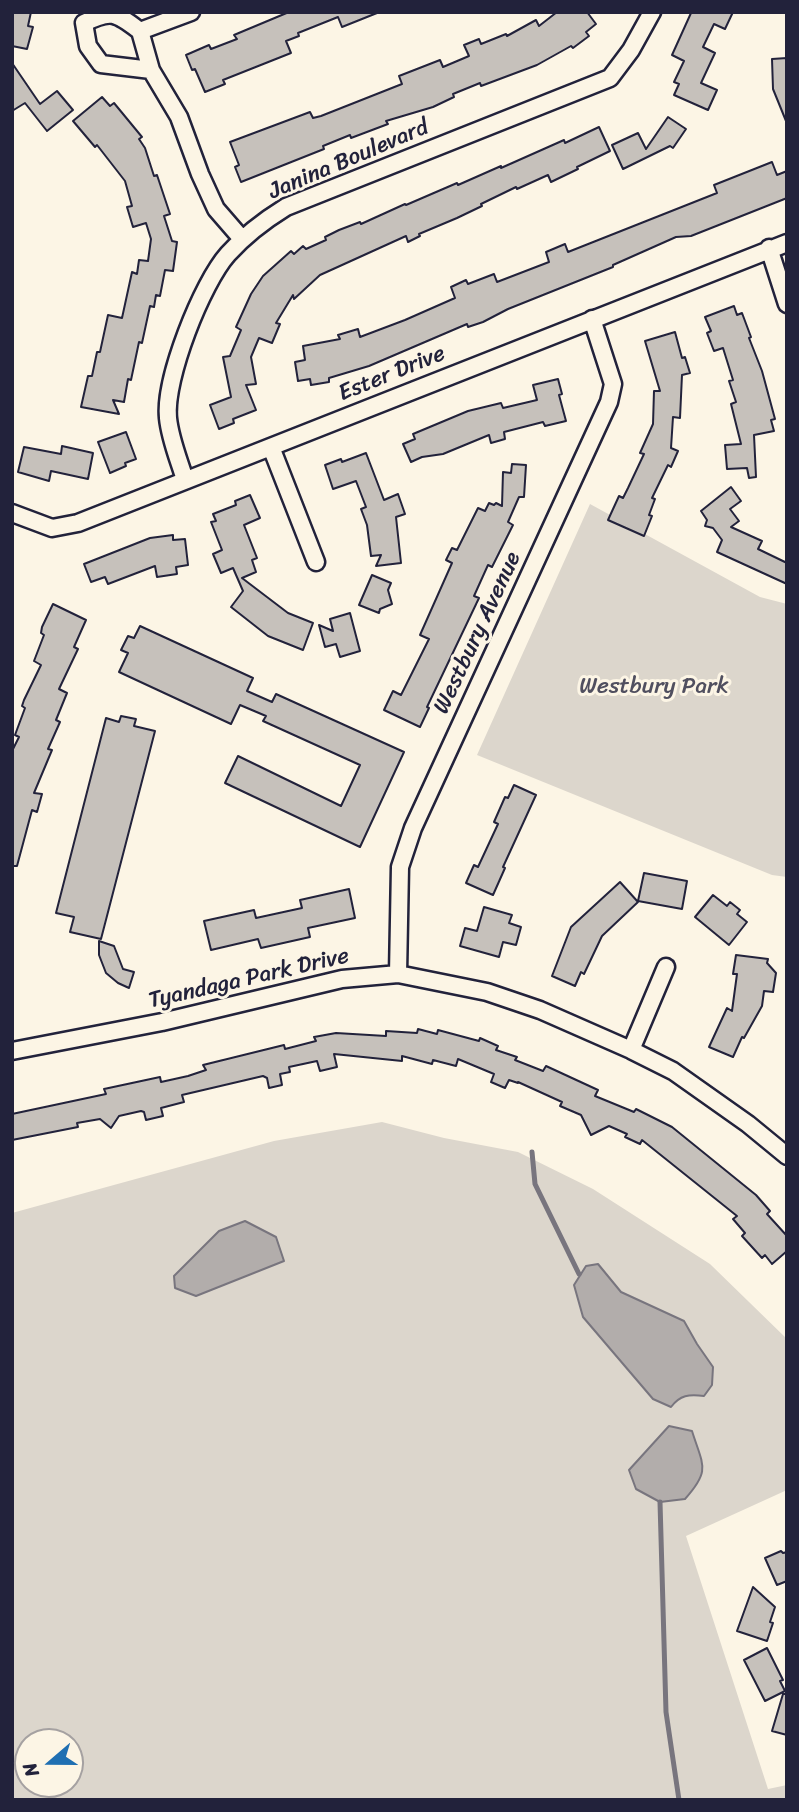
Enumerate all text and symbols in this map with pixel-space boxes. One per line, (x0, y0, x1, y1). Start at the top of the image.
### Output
street label: Janina Boulevard (265, 114, 433, 206)
street label: Ester Drive (335, 340, 449, 408)
street label: Westbury Avenue (428, 548, 528, 718)
park label: Westbury Park (579, 673, 729, 701)
street label: Tyandaga Park Drive (146, 943, 352, 1015)
north arrow (14, 1728, 84, 1798)
text: N (13, 1758, 48, 1782)

